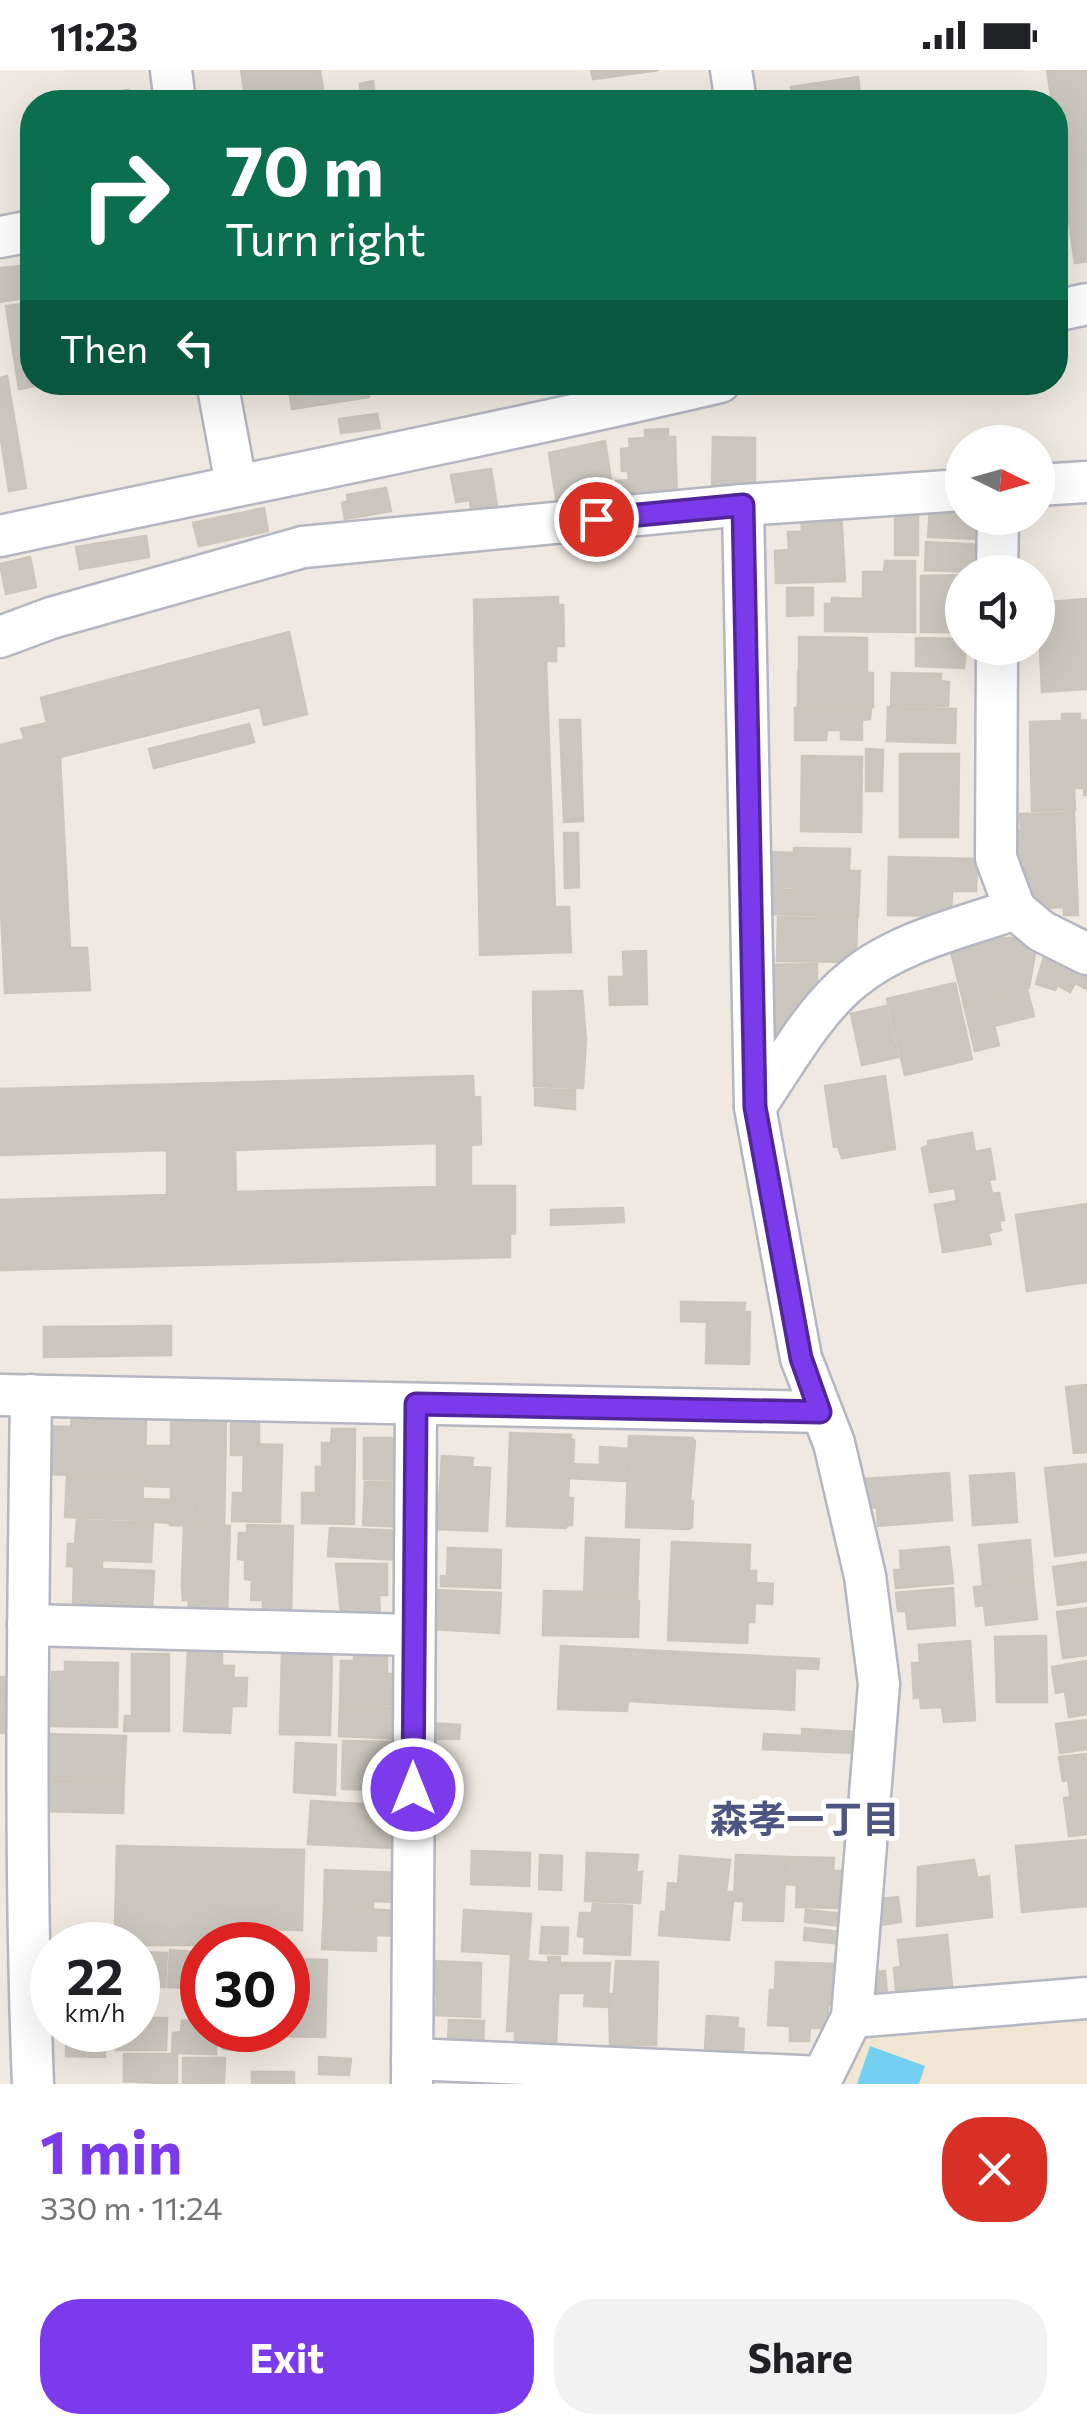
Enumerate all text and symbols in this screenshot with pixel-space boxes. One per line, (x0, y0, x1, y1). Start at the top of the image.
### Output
text: 11:23 (50, 12, 138, 59)
text: 70 m (225, 125, 384, 210)
icon: right (60, 130, 190, 260)
text: Turn right (225, 210, 426, 265)
icon: left (168, 320, 223, 375)
text: Then (60, 324, 148, 371)
north arrow (945, 425, 1055, 535)
map controls (945, 425, 1055, 665)
pin (554, 477, 639, 562)
icon: arrive (569, 492, 624, 547)
button: sound (945, 555, 1055, 665)
position arrow (361, 1737, 465, 1841)
district label: 森孝一丁目 (710, 1794, 900, 1841)
speed limit sign: 30 (180, 1922, 310, 2052)
text: 22 (67, 1944, 123, 2005)
text: km/h (65, 1997, 125, 2027)
text: 1 min (40, 2113, 182, 2186)
button: close (942, 2117, 1047, 2222)
text: 330 m · 11:24 (40, 2187, 222, 2227)
button: Exit (40, 2299, 534, 2414)
button: Share (554, 2299, 1047, 2414)

